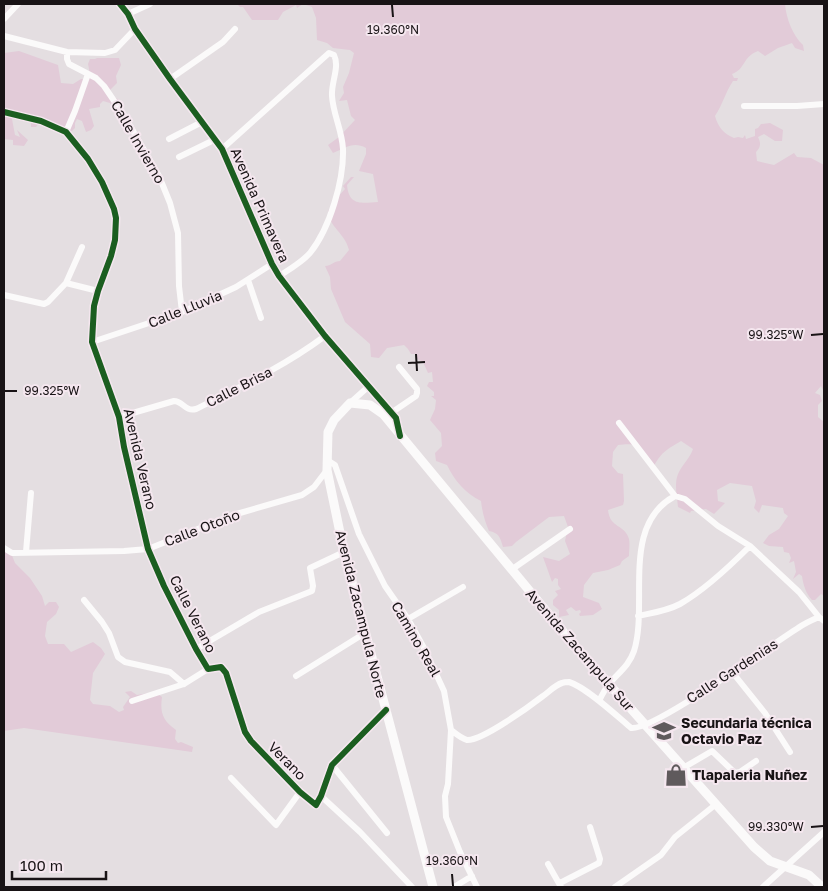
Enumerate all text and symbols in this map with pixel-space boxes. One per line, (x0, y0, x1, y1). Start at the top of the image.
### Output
text: 19.360°N (367, 22, 419, 37)
street label: Calle Invierno (108, 97, 169, 186)
street label: Avenida Primavera (227, 145, 293, 265)
street label: Calle Lluvia (145, 286, 224, 331)
text: 99.325°W (748, 327, 804, 342)
street label: Calle Brisa (203, 363, 275, 410)
text: 99.325°W (24, 383, 80, 398)
street label: Avenida Verano (121, 407, 160, 511)
street label: Calle Otoño (162, 505, 242, 550)
street label: Avenida Zacampula Norte (332, 528, 391, 700)
street label: Calle Verano (167, 572, 220, 655)
street label: Avenida Zacampula Sur (523, 585, 639, 715)
street label: Camino Real (388, 598, 445, 679)
street label: Calle Gardenias (683, 635, 781, 706)
place label: Secundaria técnica Octavio Paz (681, 714, 812, 747)
school or university icon: Secundaria técnica Octavio Paz (651, 718, 677, 744)
street label: Verano (265, 738, 310, 783)
shop icon: Tlapaleria Nuñez (663, 762, 689, 788)
place label: Tlapaleria Nuñez (692, 766, 807, 783)
text: 99.330°W (748, 819, 804, 834)
scale bar (12, 848, 106, 880)
text: 19.360°N (426, 853, 478, 868)
text: 100 m (20, 856, 63, 874)

